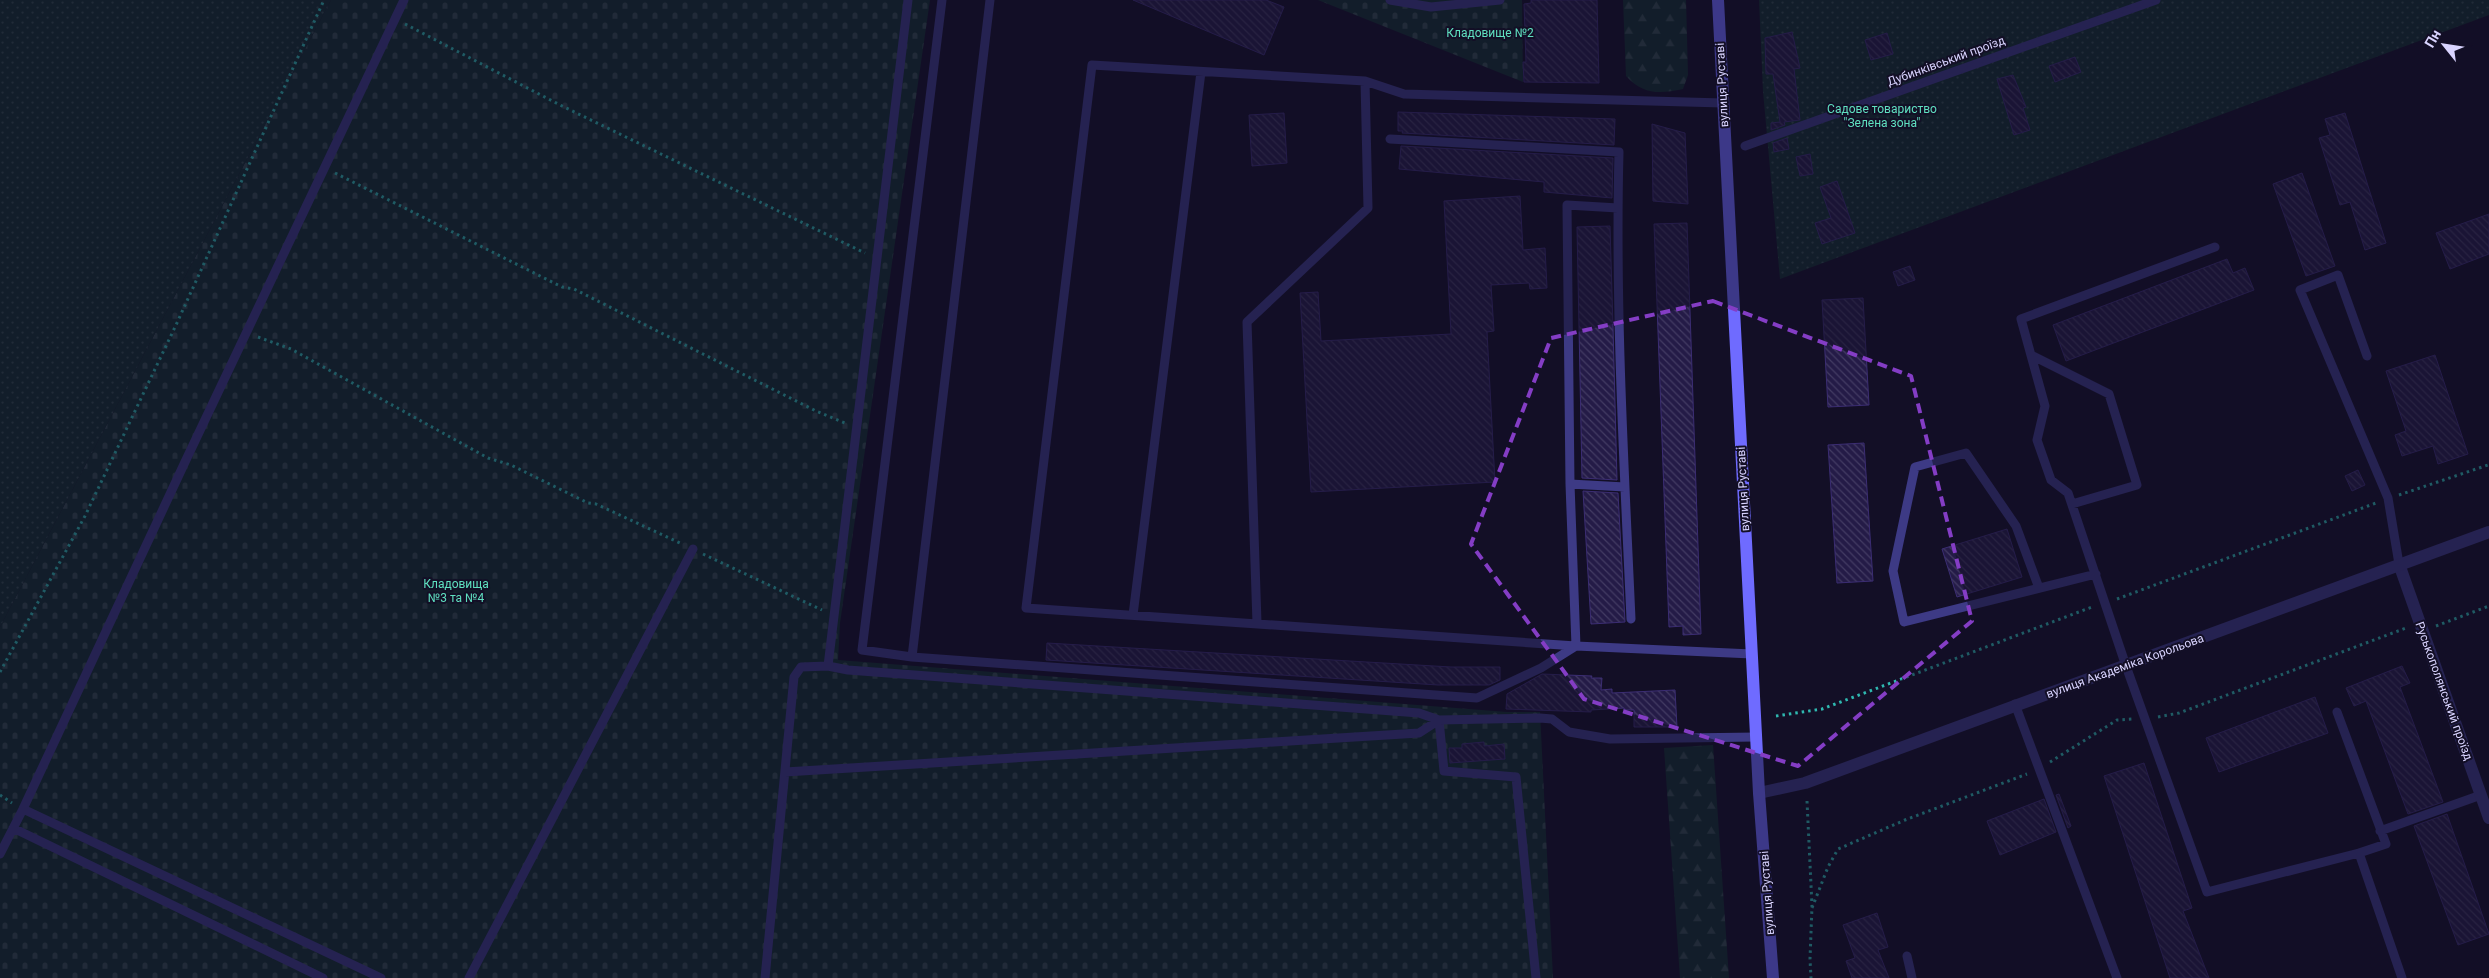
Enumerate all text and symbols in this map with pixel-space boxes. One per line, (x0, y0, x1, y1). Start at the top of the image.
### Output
north arrow (2419, 20, 2469, 70)
park label: Кладовище №2 (1446, 26, 1534, 40)
text: Пн (2421, 27, 2444, 50)
street label: Дубинківський проїзд (1885, 33, 2007, 89)
street label: вулиця Руставі (1713, 42, 1731, 127)
park label: Садове товариство "Зелена зона" (1827, 102, 1937, 130)
street label: вулиця Руставі (1734, 446, 1752, 531)
park label: Кладовища №3 та №4 (423, 577, 489, 605)
street label: Руськополянський проїзд (2412, 620, 2476, 762)
street label: вулиця Академіка Корольова (2044, 631, 2206, 701)
street label: вулиця Руставі (1757, 850, 1777, 936)

